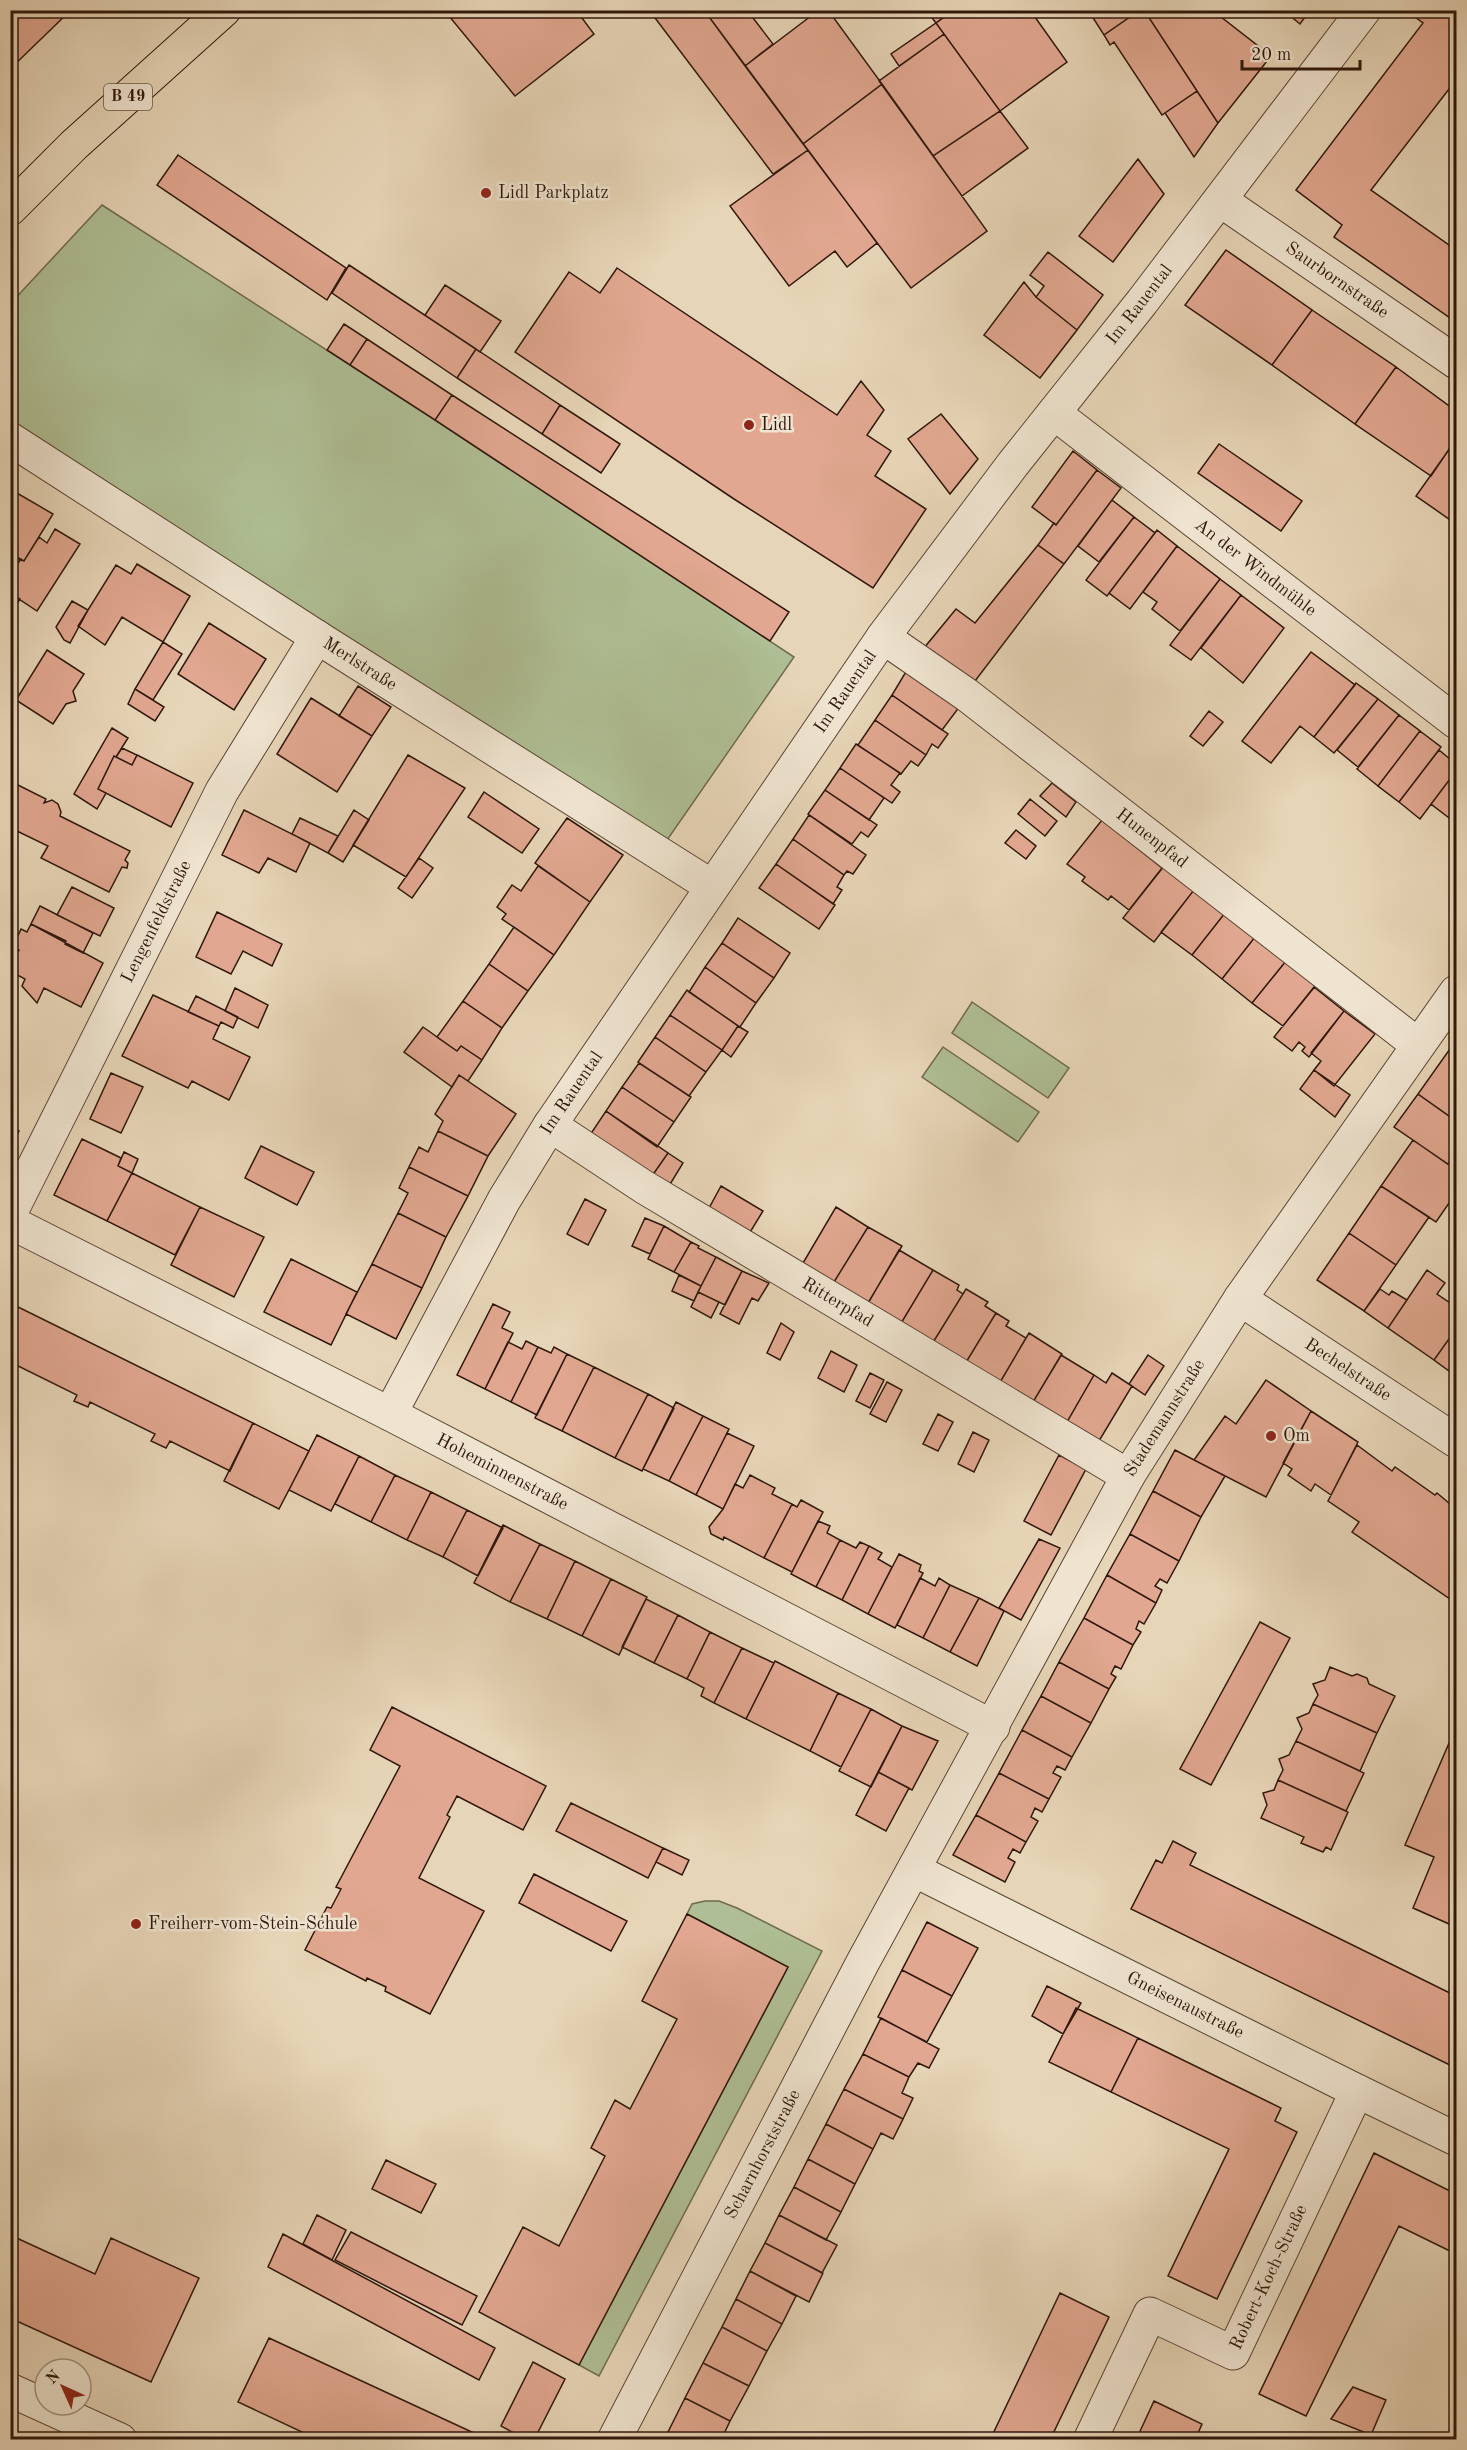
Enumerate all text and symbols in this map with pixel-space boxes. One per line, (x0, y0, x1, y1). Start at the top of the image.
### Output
scale bar (1242, 33, 1360, 71)
text: 20 m (1251, 46, 1291, 64)
road number: B 49 (104, 84, 152, 110)
place label: Lidl Parkplatz (498, 184, 609, 202)
marker: Lidl Parkplatz (479, 186, 493, 200)
street label: Saurbornstraße (1282, 239, 1392, 322)
street label: Im Rauental (1103, 261, 1176, 348)
place label: Lidl (761, 416, 792, 434)
marker: Lidl (742, 418, 756, 432)
street label: An der Windmühle (1191, 516, 1320, 620)
street label: Merlstraße (320, 634, 400, 694)
street label: Im Rauental (811, 647, 880, 736)
street label: Hunenpfad (1113, 805, 1191, 872)
street label: Lengenfeldstraße (118, 857, 195, 986)
street label: Im Rauental (537, 1048, 606, 1138)
street label: Ritterpfad (799, 1274, 876, 1331)
street label: Bechelstraße (1301, 1335, 1394, 1405)
street label: Stademannstraße (1121, 1356, 1208, 1480)
place label: Om (1283, 1427, 1310, 1445)
marker: Om (1264, 1429, 1278, 1443)
street label: Hoheminnenstraße (433, 1431, 571, 1514)
place label: Freiherr-vom-Stein-Schule (148, 1915, 357, 1933)
marker: Freiherr-vom-Stein-Schule (129, 1917, 143, 1931)
street label: Gneisenaustraße (1124, 1969, 1247, 2042)
street label: Scharnhorststraße (722, 2087, 804, 2222)
street label: Robert-Koch-Straße (1227, 2202, 1311, 2353)
north arrow (33, 2357, 93, 2417)
text: N (44, 2367, 64, 2388)

